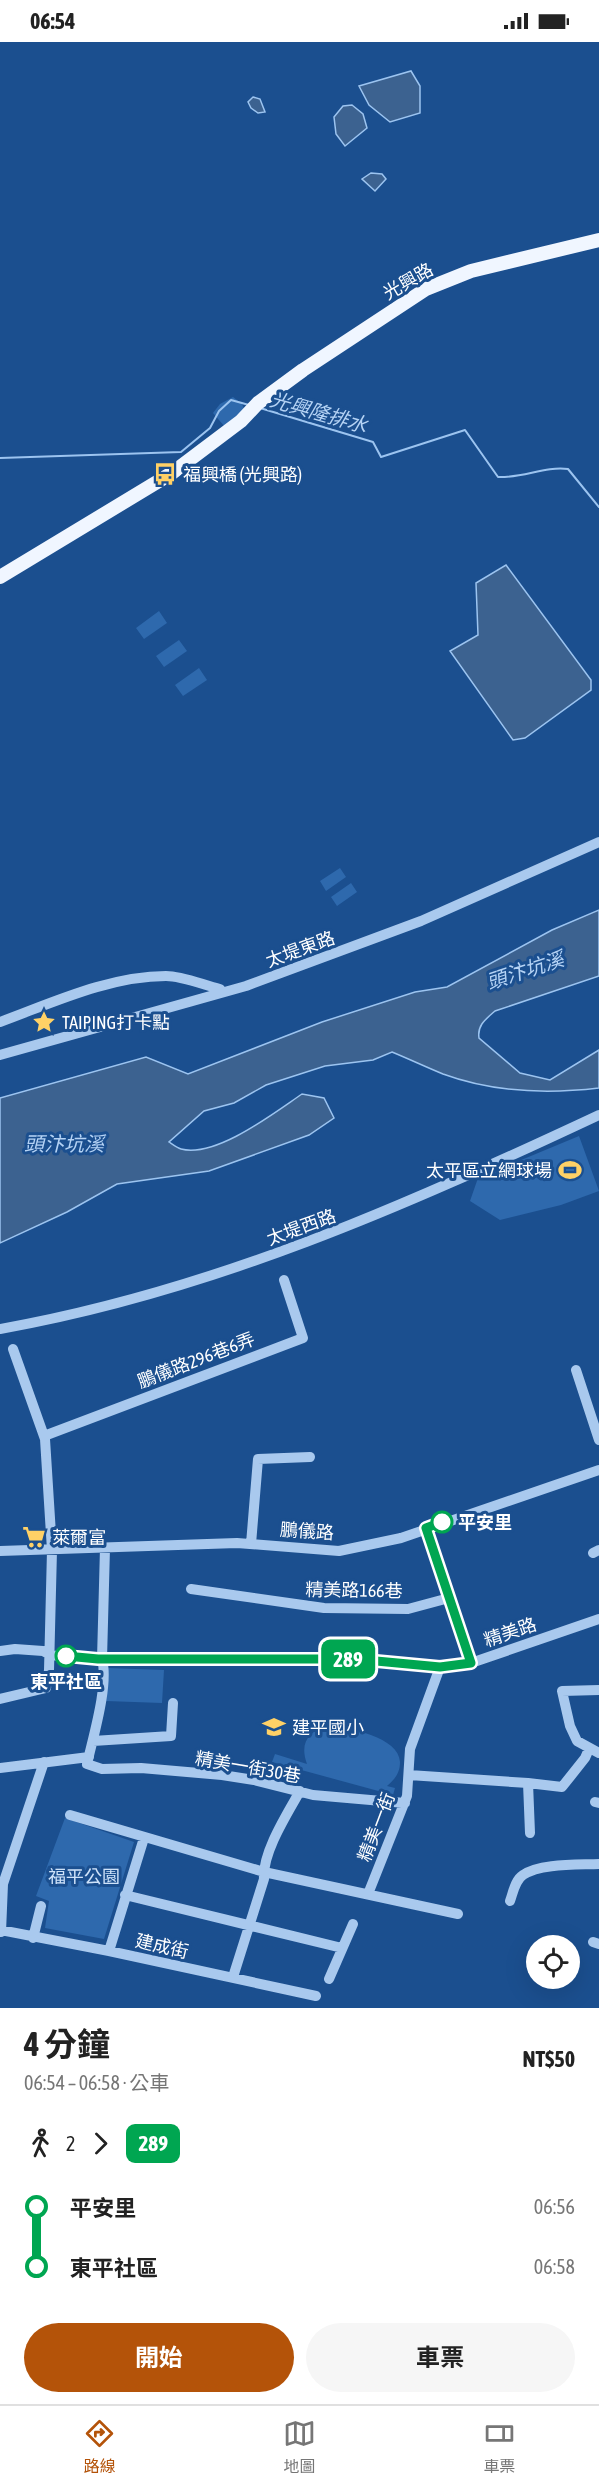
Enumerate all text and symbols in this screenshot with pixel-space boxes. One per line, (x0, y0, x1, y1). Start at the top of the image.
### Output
text: 06:54 (30, 8, 75, 34)
street label: 光興路 (379, 258, 437, 304)
water label: 光興隆排水 (268, 387, 371, 437)
bus stop icon: 福興橋 (光興路) (152, 461, 178, 487)
place label: 福興橋 (光興路) (183, 464, 302, 485)
street label: 太堤東路 (263, 927, 337, 971)
water label: 頭汴坑溪 (483, 946, 569, 993)
place icon: TAIPING打卡點 (31, 1009, 57, 1035)
place label: TAIPING打卡點 (62, 1012, 170, 1033)
water label: 頭汴坑溪 (24, 1132, 107, 1155)
sports icon: 太平區立網球場 (557, 1157, 583, 1183)
place label: 太平區立網球場 (426, 1160, 552, 1181)
street label: 太堤西路 (264, 1205, 338, 1249)
street label: 鵬儀路296巷6弄 (134, 1328, 258, 1392)
marker: 平安里 (431, 1511, 453, 1533)
place label: 平安里 (458, 1512, 512, 1533)
street label: 鵬儀路 (279, 1519, 335, 1543)
supermarket icon: 萊爾富 (21, 1524, 47, 1550)
place label: 萊爾富 (52, 1527, 106, 1548)
street label: 精美路166巷 (305, 1579, 403, 1601)
street label: 精美路 (481, 1613, 539, 1651)
line badge: 289 (314, 1640, 382, 1678)
marker: 東平社區 (55, 1645, 77, 1667)
text: 289 (333, 1647, 363, 1671)
place label: 東平社區 (30, 1671, 102, 1692)
school or university icon: 建平國小 (261, 1714, 287, 1740)
place label: 建平國小 (292, 1717, 364, 1738)
street label: 精美一街30巷 (194, 1747, 302, 1787)
street label: 精美一街 (353, 1790, 399, 1864)
park label: 福平公園 (48, 1866, 120, 1887)
street label: 建成街 (133, 1930, 191, 1962)
map controls (526, 1935, 580, 1989)
button: locate (526, 1935, 580, 1989)
text: 4 分鐘 (24, 2025, 110, 2063)
text: NT$50 (522, 2046, 575, 2072)
text: 06:54 – 06:58 · 公車 (24, 2071, 170, 2094)
icon: walk (24, 2127, 57, 2160)
icon: forward (84, 2127, 117, 2160)
text: 289 (138, 2131, 168, 2155)
text: 2 (66, 2132, 75, 2155)
text: 平安里 (70, 2195, 136, 2221)
text: 06:56 (534, 2195, 575, 2218)
text: 東平社區 (70, 2255, 158, 2281)
text: 06:58 (534, 2255, 575, 2278)
button: 開始 (24, 2323, 294, 2392)
button: 車票 (306, 2323, 575, 2392)
tab: 路線 (83, 2417, 116, 2477)
tab: 地圖 (283, 2417, 316, 2477)
tab: 車票 (483, 2417, 516, 2477)

